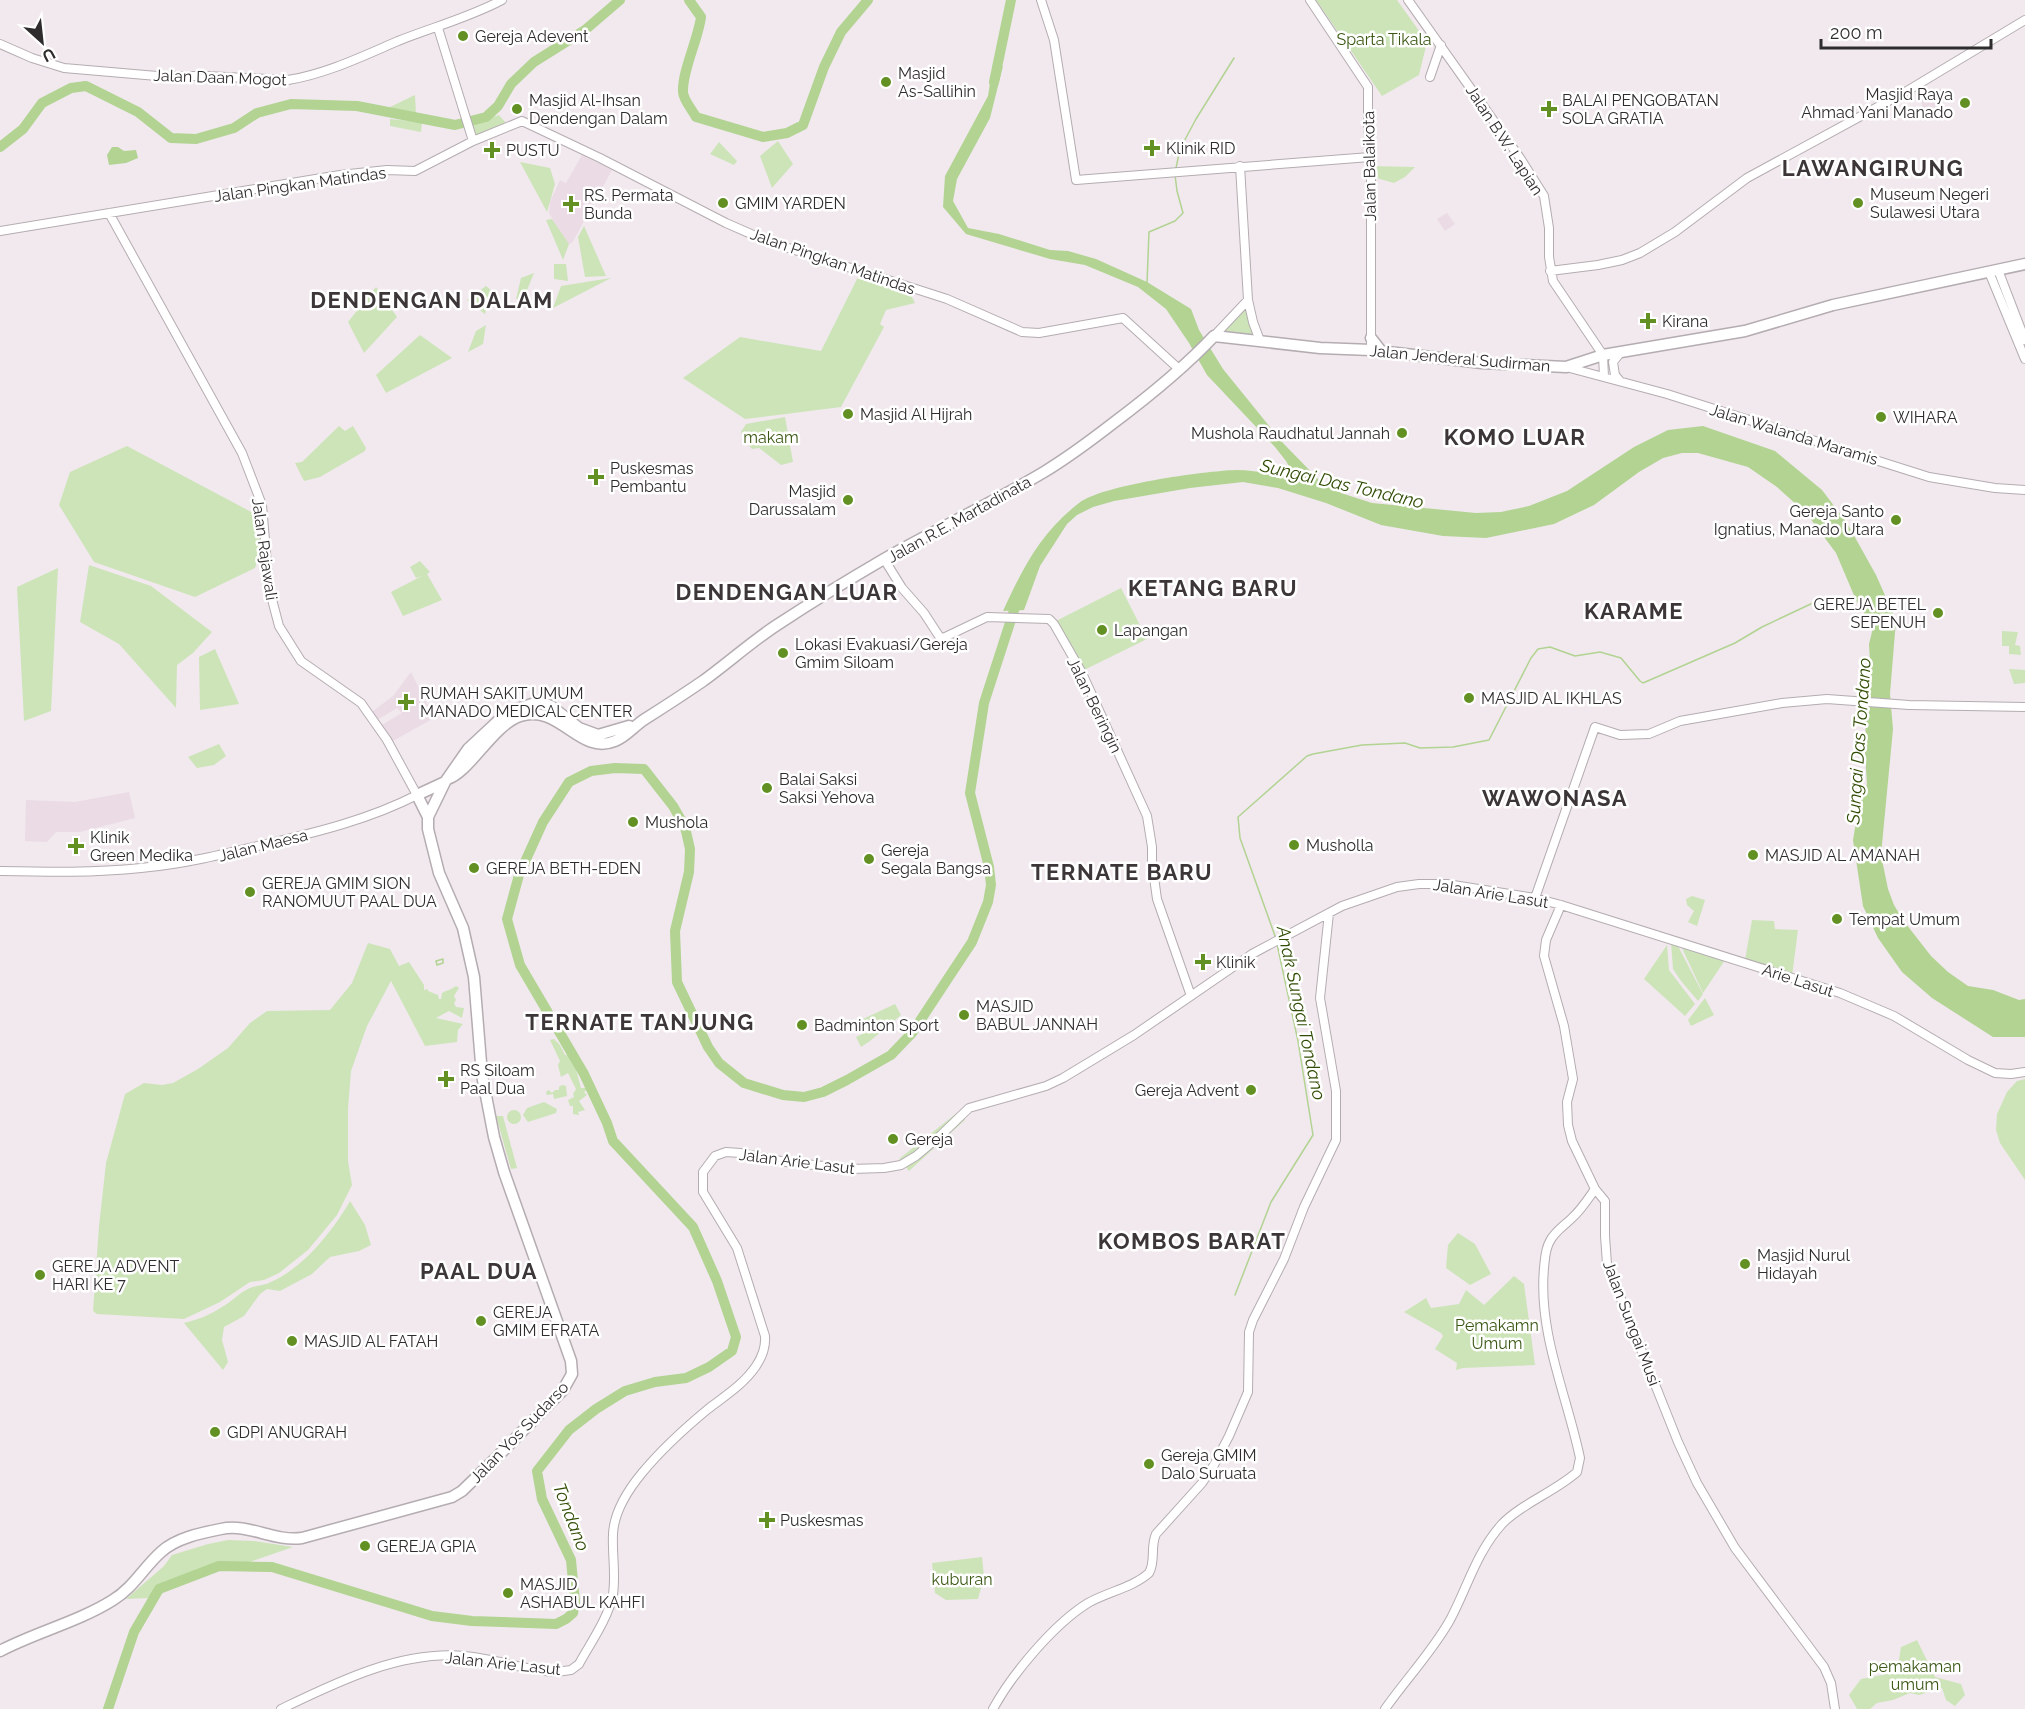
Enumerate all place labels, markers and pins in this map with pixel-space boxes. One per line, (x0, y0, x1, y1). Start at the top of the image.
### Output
place label: Gereja Adevent (475, 27, 589, 46)
marker: Gereja Adevent (456, 29, 470, 43)
place label: Masjid As-Sallihin (898, 64, 976, 101)
marker: Masjid As-Sallihin (879, 75, 893, 89)
place label: Masjid Raya Ahmad Yani Manado (1801, 85, 1953, 122)
place label: Masjid Al-Ihsan Dendengan Dalam (529, 91, 668, 128)
place label: BALAI PENGOBATAN SOLA GRATIA (1562, 91, 1719, 128)
marker: Masjid Raya Ahmad Yani Manado (1958, 96, 1972, 110)
marker: BALAI PENGOBATAN SOLA GRATIA (1540, 100, 1558, 118)
marker: Masjid Al-Ihsan Dendengan Dalam (510, 102, 524, 116)
marker: Klinik RID (1143, 139, 1161, 157)
place label: Klinik RID (1166, 139, 1235, 158)
marker: PUSTU (483, 141, 501, 159)
place label: PUSTU (506, 141, 560, 160)
place label: Museum Negeri Sulawesi Utara (1870, 185, 1989, 222)
place label: RS. Permata Bunda (584, 186, 674, 223)
place label: GMIM YARDEN (735, 194, 846, 213)
marker: RS. Permata Bunda (562, 195, 580, 213)
marker: GMIM YARDEN (716, 196, 730, 210)
marker: Museum Negeri Sulawesi Utara (1851, 196, 1865, 210)
marker: Kirana (1639, 312, 1657, 330)
place label: Kirana (1662, 312, 1708, 331)
place label: Masjid Al Hijrah (860, 405, 972, 424)
marker: Masjid Al Hijrah (841, 407, 855, 421)
place label: WIHARA (1893, 408, 1958, 427)
marker: WIHARA (1874, 410, 1888, 424)
place label: Mushola Raudhatul Jannah (1191, 424, 1390, 443)
marker: Mushola Raudhatul Jannah (1395, 426, 1409, 440)
place label: Puskesmas Pembantu (610, 459, 694, 496)
marker: Puskesmas Pembantu (587, 468, 605, 486)
place label: Masjid Darussalam (749, 482, 836, 519)
marker: Masjid Darussalam (841, 493, 855, 507)
place label: Gereja Santo Ignatius, Manado Utara (1714, 502, 1884, 539)
marker: Gereja Santo Ignatius, Manado Utara (1889, 513, 1903, 527)
place label: GEREJA BETEL SEPENUH (1814, 595, 1927, 632)
marker: GEREJA BETEL SEPENUH (1931, 606, 1945, 620)
place label: Lapangan (1114, 621, 1188, 640)
marker: Lapangan (1095, 623, 1109, 637)
place label: Lokasi Evakuasi/Gereja Gmim Siloam (795, 635, 968, 672)
marker: Lokasi Evakuasi/Gereja Gmim Siloam (776, 646, 790, 660)
place label: RUMAH SAKIT UMUM MANADO MEDICAL CENTER (420, 684, 632, 721)
place label: MASJID AL IKHLAS (1481, 689, 1622, 708)
marker: MASJID AL IKHLAS (1462, 691, 1476, 705)
marker: RUMAH SAKIT UMUM MANADO MEDICAL CENTER (397, 693, 415, 711)
place label: Balai Saksi Saksi Yehova (779, 770, 875, 807)
marker: Balai Saksi Saksi Yehova (760, 781, 774, 795)
place label: Mushola (645, 813, 708, 832)
marker: Mushola (626, 815, 640, 829)
place label: Klinik Green Medika (90, 828, 193, 865)
place label: Musholla (1306, 836, 1374, 855)
marker: Klinik Green Medika (67, 837, 85, 855)
marker: Musholla (1287, 838, 1301, 852)
place label: Gereja Segala Bangsa (881, 841, 991, 878)
place label: MASJID AL AMANAH (1765, 846, 1920, 865)
marker: MASJID AL AMANAH (1746, 848, 1760, 862)
marker: Gereja Segala Bangsa (862, 852, 876, 866)
place label: GEREJA BETH-EDEN (486, 859, 641, 878)
marker: GEREJA BETH-EDEN (467, 861, 481, 875)
place label: GEREJA GMIM SION RANOMUUT PAAL DUA (262, 874, 437, 911)
marker: GEREJA GMIM SION RANOMUUT PAAL DUA (243, 885, 257, 899)
place label: Tempat Umum (1849, 910, 1960, 929)
marker: Tempat Umum (1830, 912, 1844, 926)
marker: Klinik (1194, 953, 1212, 971)
place label: Klinik (1216, 953, 1256, 972)
place label: MASJID BABUL JANNAH (976, 997, 1098, 1034)
marker: MASJID BABUL JANNAH (957, 1008, 971, 1022)
place label: Badminton Sport (814, 1016, 940, 1035)
marker: Badminton Sport (795, 1018, 809, 1032)
place label: RS Siloam Paal Dua (460, 1061, 535, 1098)
marker: RS Siloam Paal Dua (437, 1070, 455, 1088)
place label: Gereja Advent (1135, 1081, 1240, 1100)
marker: Gereja Advent (1244, 1083, 1258, 1097)
place label: Gereja (905, 1130, 953, 1149)
marker: Gereja (886, 1132, 900, 1146)
place label: Masjid Nurul Hidayah (1757, 1246, 1850, 1283)
place label: GEREJA ADVENT HARI KE 7 (52, 1257, 180, 1294)
marker: Masjid Nurul Hidayah (1738, 1257, 1752, 1271)
marker: GEREJA ADVENT HARI KE 7 (33, 1268, 47, 1282)
place label: GEREJA GMIM EFRATA (493, 1303, 600, 1340)
marker: GEREJA GMIM EFRATA (474, 1314, 488, 1328)
place label: MASJID AL FATAH (304, 1332, 438, 1351)
marker: MASJID AL FATAH (285, 1334, 299, 1348)
place label: GDPI ANUGRAH (227, 1423, 347, 1442)
marker: GDPI ANUGRAH (208, 1425, 222, 1439)
place label: Gereja GMIM Dalo Suruata (1161, 1446, 1257, 1483)
marker: Gereja GMIM Dalo Suruata (1142, 1457, 1156, 1471)
marker: Puskesmas (758, 1511, 776, 1529)
place label: Puskesmas (780, 1511, 864, 1530)
place label: GEREJA GPIA (377, 1537, 477, 1556)
marker: GEREJA GPIA (358, 1539, 372, 1553)
place label: MASJID ASHABUL KAHFI (520, 1575, 645, 1612)
marker: MASJID ASHABUL KAHFI (501, 1586, 515, 1600)

